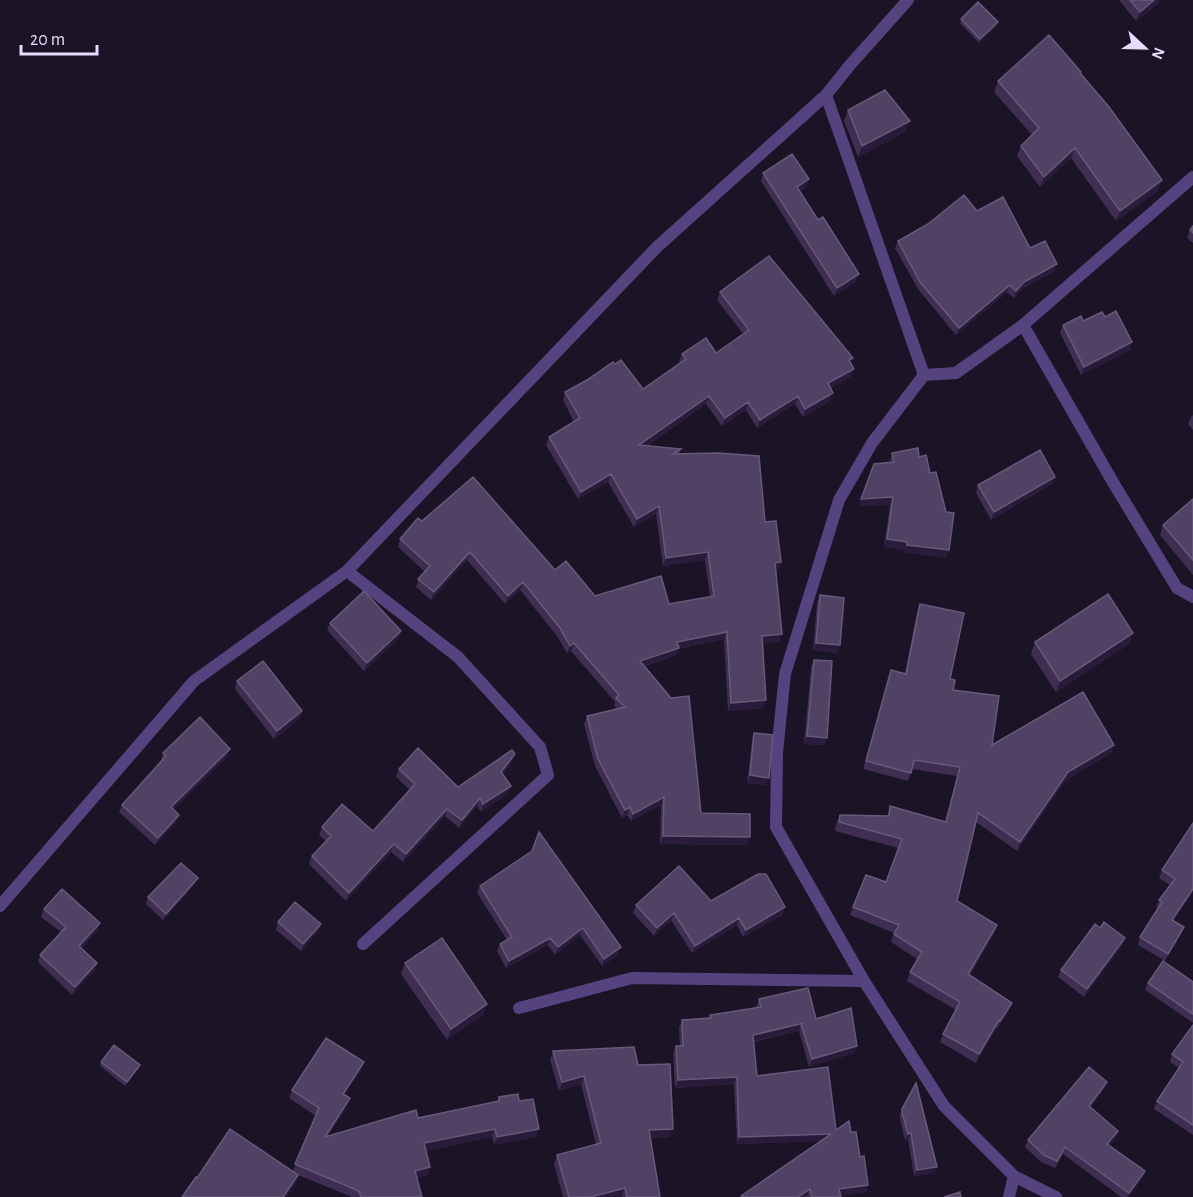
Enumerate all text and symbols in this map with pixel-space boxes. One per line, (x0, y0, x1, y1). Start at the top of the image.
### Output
scale bar (21, 18, 98, 56)
north arrow (1115, 18, 1175, 78)
text: 20 m (30, 31, 65, 49)
text: N (1148, 45, 1167, 61)

